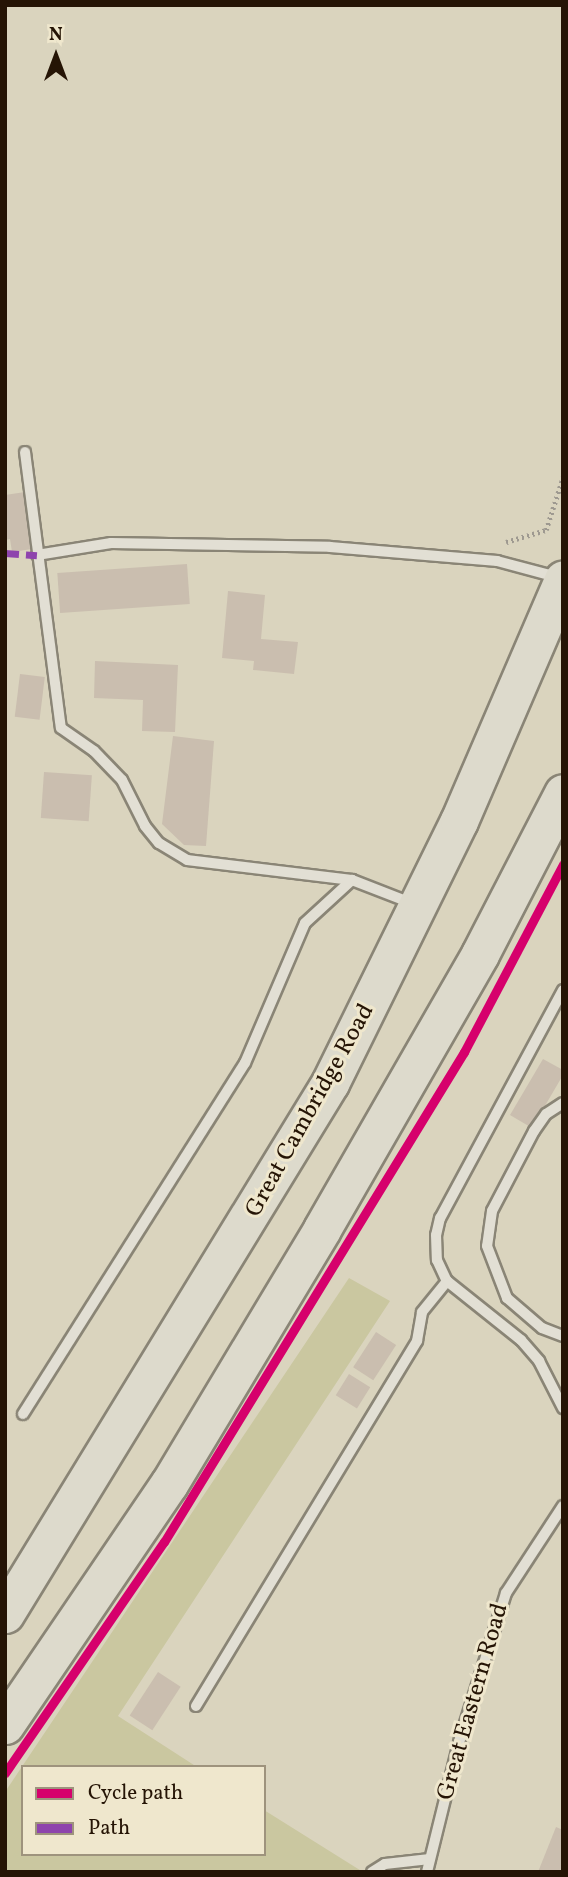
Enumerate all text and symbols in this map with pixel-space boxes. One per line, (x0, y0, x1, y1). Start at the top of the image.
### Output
north arrow (21, 21, 91, 91)
text: N (49, 22, 63, 48)
street label: Great Cambridge Road (240, 999, 382, 1223)
street label: Great Eastern Road (432, 1600, 516, 1804)
legend (21, 1765, 266, 1856)
text: Cycle path (88, 1779, 183, 1808)
text: Path (88, 1814, 130, 1843)

